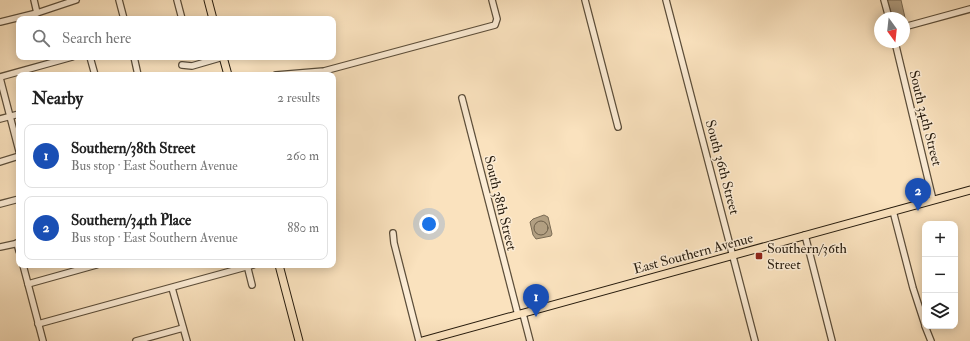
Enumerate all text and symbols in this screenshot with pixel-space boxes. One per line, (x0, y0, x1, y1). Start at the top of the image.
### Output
north arrow (874, 12, 910, 48)
search box (16, 16, 336, 60)
icon: search (30, 27, 52, 49)
text: Search here (62, 29, 131, 48)
street label: South 34th Street (905, 69, 946, 168)
text: Nearby (32, 88, 83, 109)
text: 2 results (277, 90, 320, 106)
street label: South 36th Street (702, 118, 743, 217)
text: Southern/38th Street (71, 139, 195, 158)
text: 1 (44, 148, 48, 164)
text: 260 m (286, 148, 319, 164)
street label: South 38th Street (481, 154, 521, 253)
text: Bus stop · East Southern Avenue (71, 158, 238, 174)
pin: 2 (905, 178, 931, 211)
text: Southern/34th Place (71, 211, 191, 230)
your location (419, 214, 439, 234)
text: 2 (43, 220, 49, 236)
text: 880 m (287, 220, 319, 236)
map controls (922, 221, 958, 329)
button: + (922, 221, 958, 257)
street label: East Southern Avenue (631, 229, 755, 278)
text: Bus stop · East Southern Avenue (71, 230, 238, 246)
place label: Southern/36th Street (767, 240, 847, 273)
marker: Southern/36th Street (754, 251, 764, 261)
button: − (922, 257, 958, 293)
pin: 1 (523, 284, 549, 317)
button: layers (922, 293, 958, 329)

